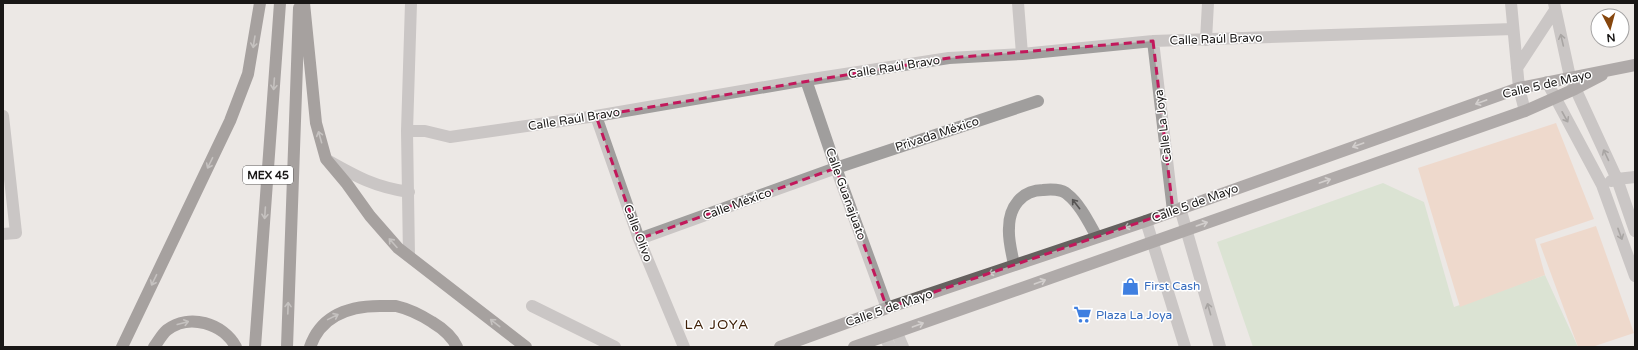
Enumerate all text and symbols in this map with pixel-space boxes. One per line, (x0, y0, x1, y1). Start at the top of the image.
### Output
north arrow (1590, 8, 1630, 48)
street label: Calle Raúl Bravo (1169, 30, 1263, 48)
text: N (1606, 31, 1616, 44)
one-way arrow (1557, 34, 1565, 47)
one-way arrow (250, 35, 258, 48)
street label: Calle Raúl Bravo (847, 53, 941, 81)
street label: Calle 5 de Mayo (1501, 67, 1593, 101)
one-way arrow (271, 77, 278, 90)
street label: Calle La Joya (1152, 89, 1174, 163)
one-way arrow (1475, 98, 1487, 106)
street label: Calle Raúl Bravo (527, 105, 621, 133)
one-way arrow (1562, 110, 1570, 122)
street label: Privada México (893, 114, 981, 154)
one-way arrow (316, 131, 323, 144)
one-way arrow (1352, 142, 1365, 149)
street label: Calle Guanajuato (823, 146, 869, 242)
one-way arrow (1602, 150, 1609, 162)
one-way arrow (206, 157, 213, 169)
road number: MEX 45 (243, 166, 293, 184)
one-way arrow (1318, 177, 1330, 185)
street label: Calle 5 de Mayo (1150, 181, 1240, 225)
street label: Calle México (701, 185, 773, 223)
one-way arrow (1071, 199, 1080, 210)
street label: Calle Olivo (621, 202, 655, 264)
one-way arrow (261, 206, 268, 219)
one-way arrow (1196, 220, 1208, 228)
one-way arrow (1124, 223, 1137, 230)
one-way arrow (1617, 227, 1624, 240)
one-way arrow (389, 237, 398, 248)
one-way arrow (987, 269, 1000, 276)
one-way arrow (150, 274, 157, 286)
shop icon: First Cash (1121, 276, 1141, 296)
one-way arrow (1034, 277, 1046, 285)
place label: First Cash (1144, 279, 1200, 293)
street label: Calle 5 de Mayo (844, 287, 934, 329)
one-way arrow (285, 302, 292, 315)
one-way arrow (1205, 303, 1212, 316)
supermarket icon: Plaza La Joya (1073, 305, 1093, 325)
place label: Plaza La Joya (1096, 308, 1172, 322)
one-way arrow (327, 313, 339, 320)
district label: LA JOYA (685, 316, 749, 333)
one-way arrow (176, 319, 189, 327)
one-way arrow (490, 319, 501, 327)
one-way arrow (911, 321, 923, 329)

